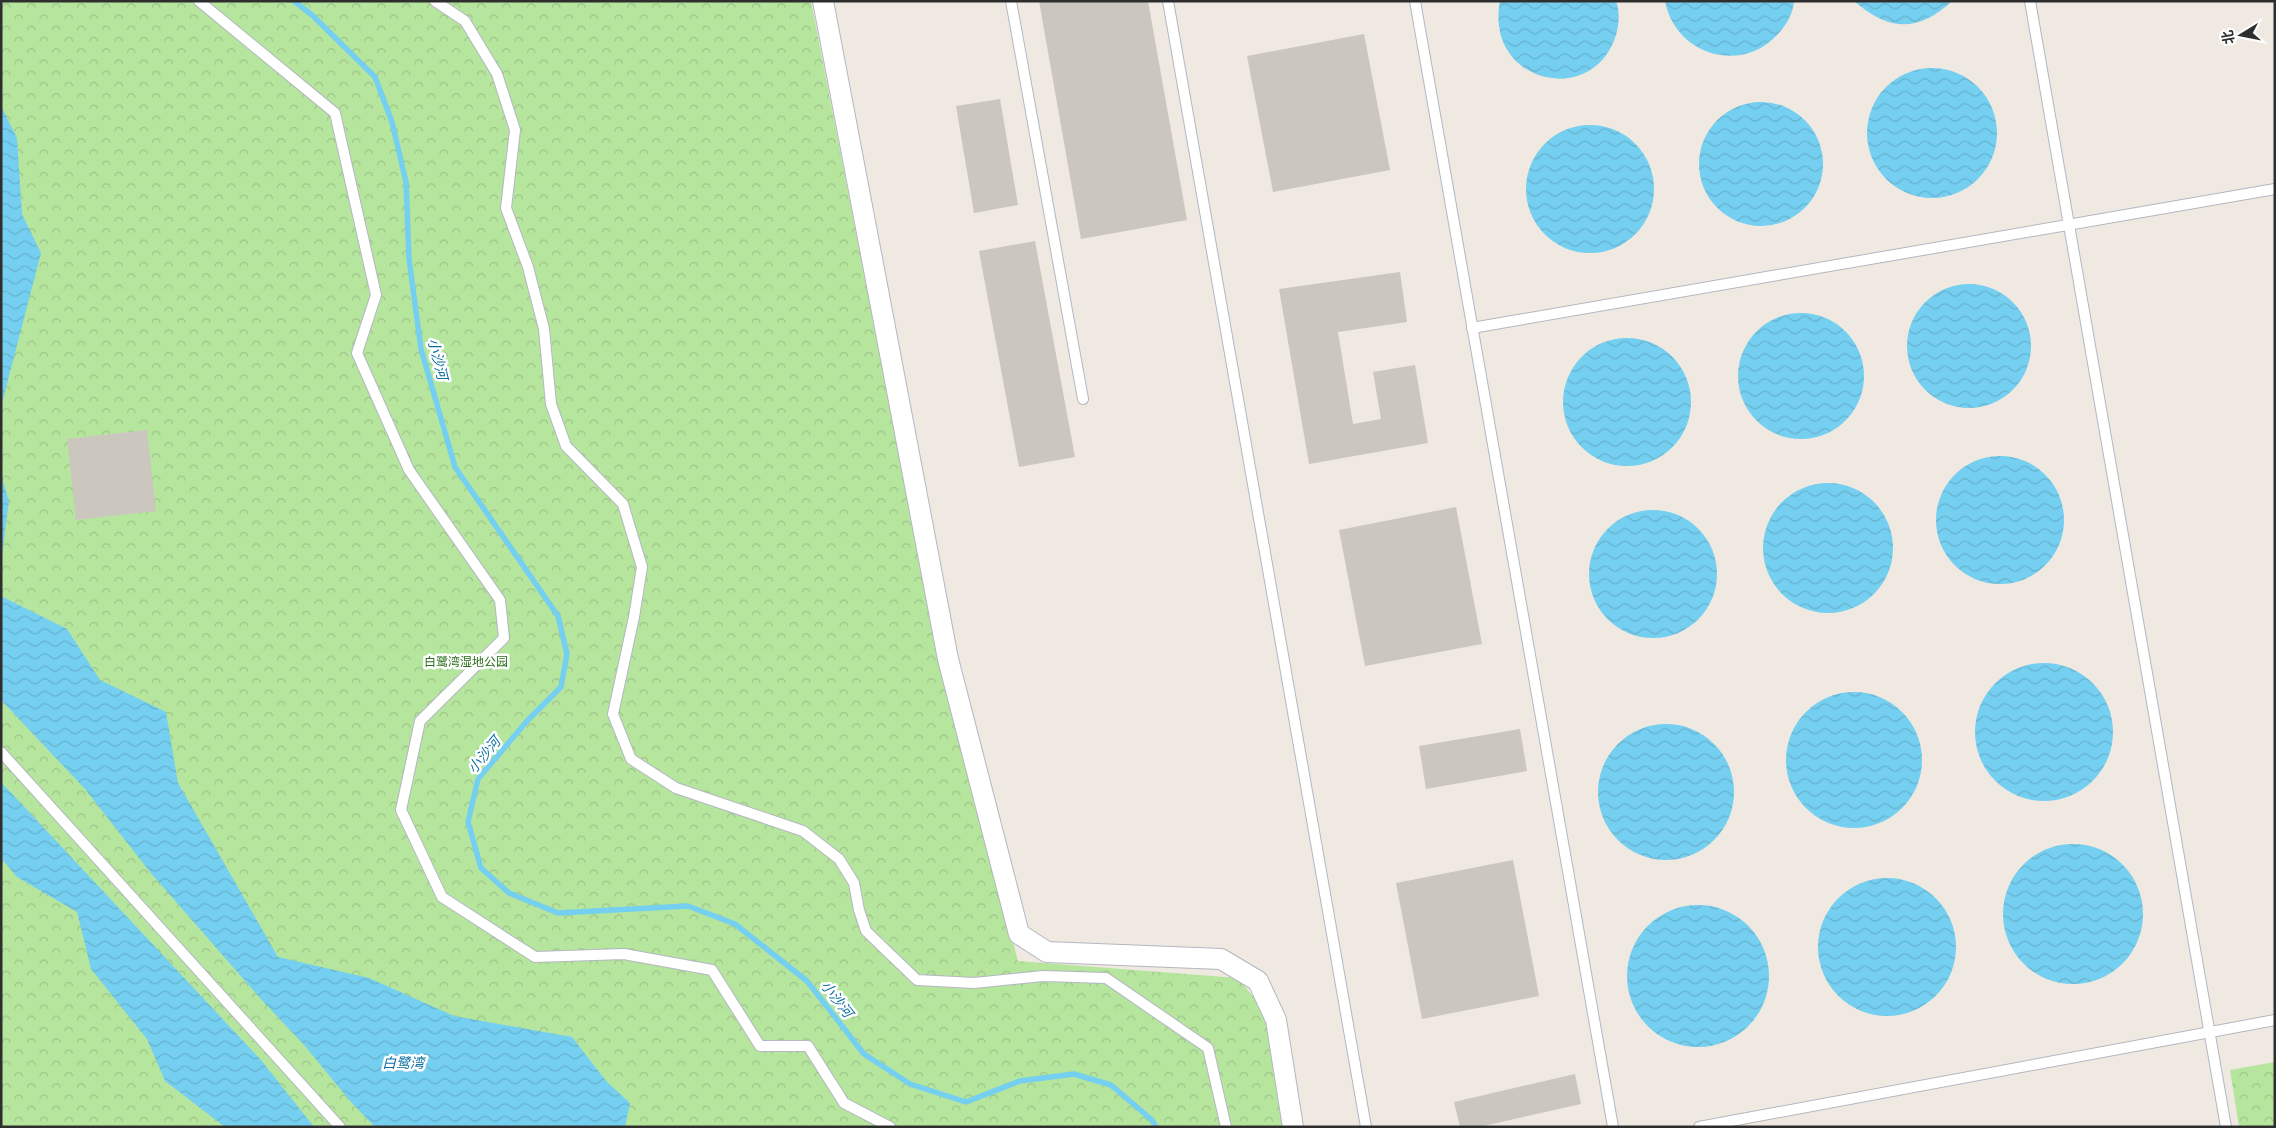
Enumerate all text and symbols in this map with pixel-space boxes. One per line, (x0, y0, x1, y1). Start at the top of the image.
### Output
north arrow (2216, 10, 2266, 60)
text: 北 (2219, 29, 2237, 46)
water label: 小沙河 (425, 337, 452, 384)
park label: 白鹭湾湿地公园 (424, 655, 508, 669)
water label: 小沙河 (464, 731, 506, 776)
water label: 小沙河 (818, 978, 858, 1023)
water label: 白鹭湾 (382, 1055, 426, 1071)

